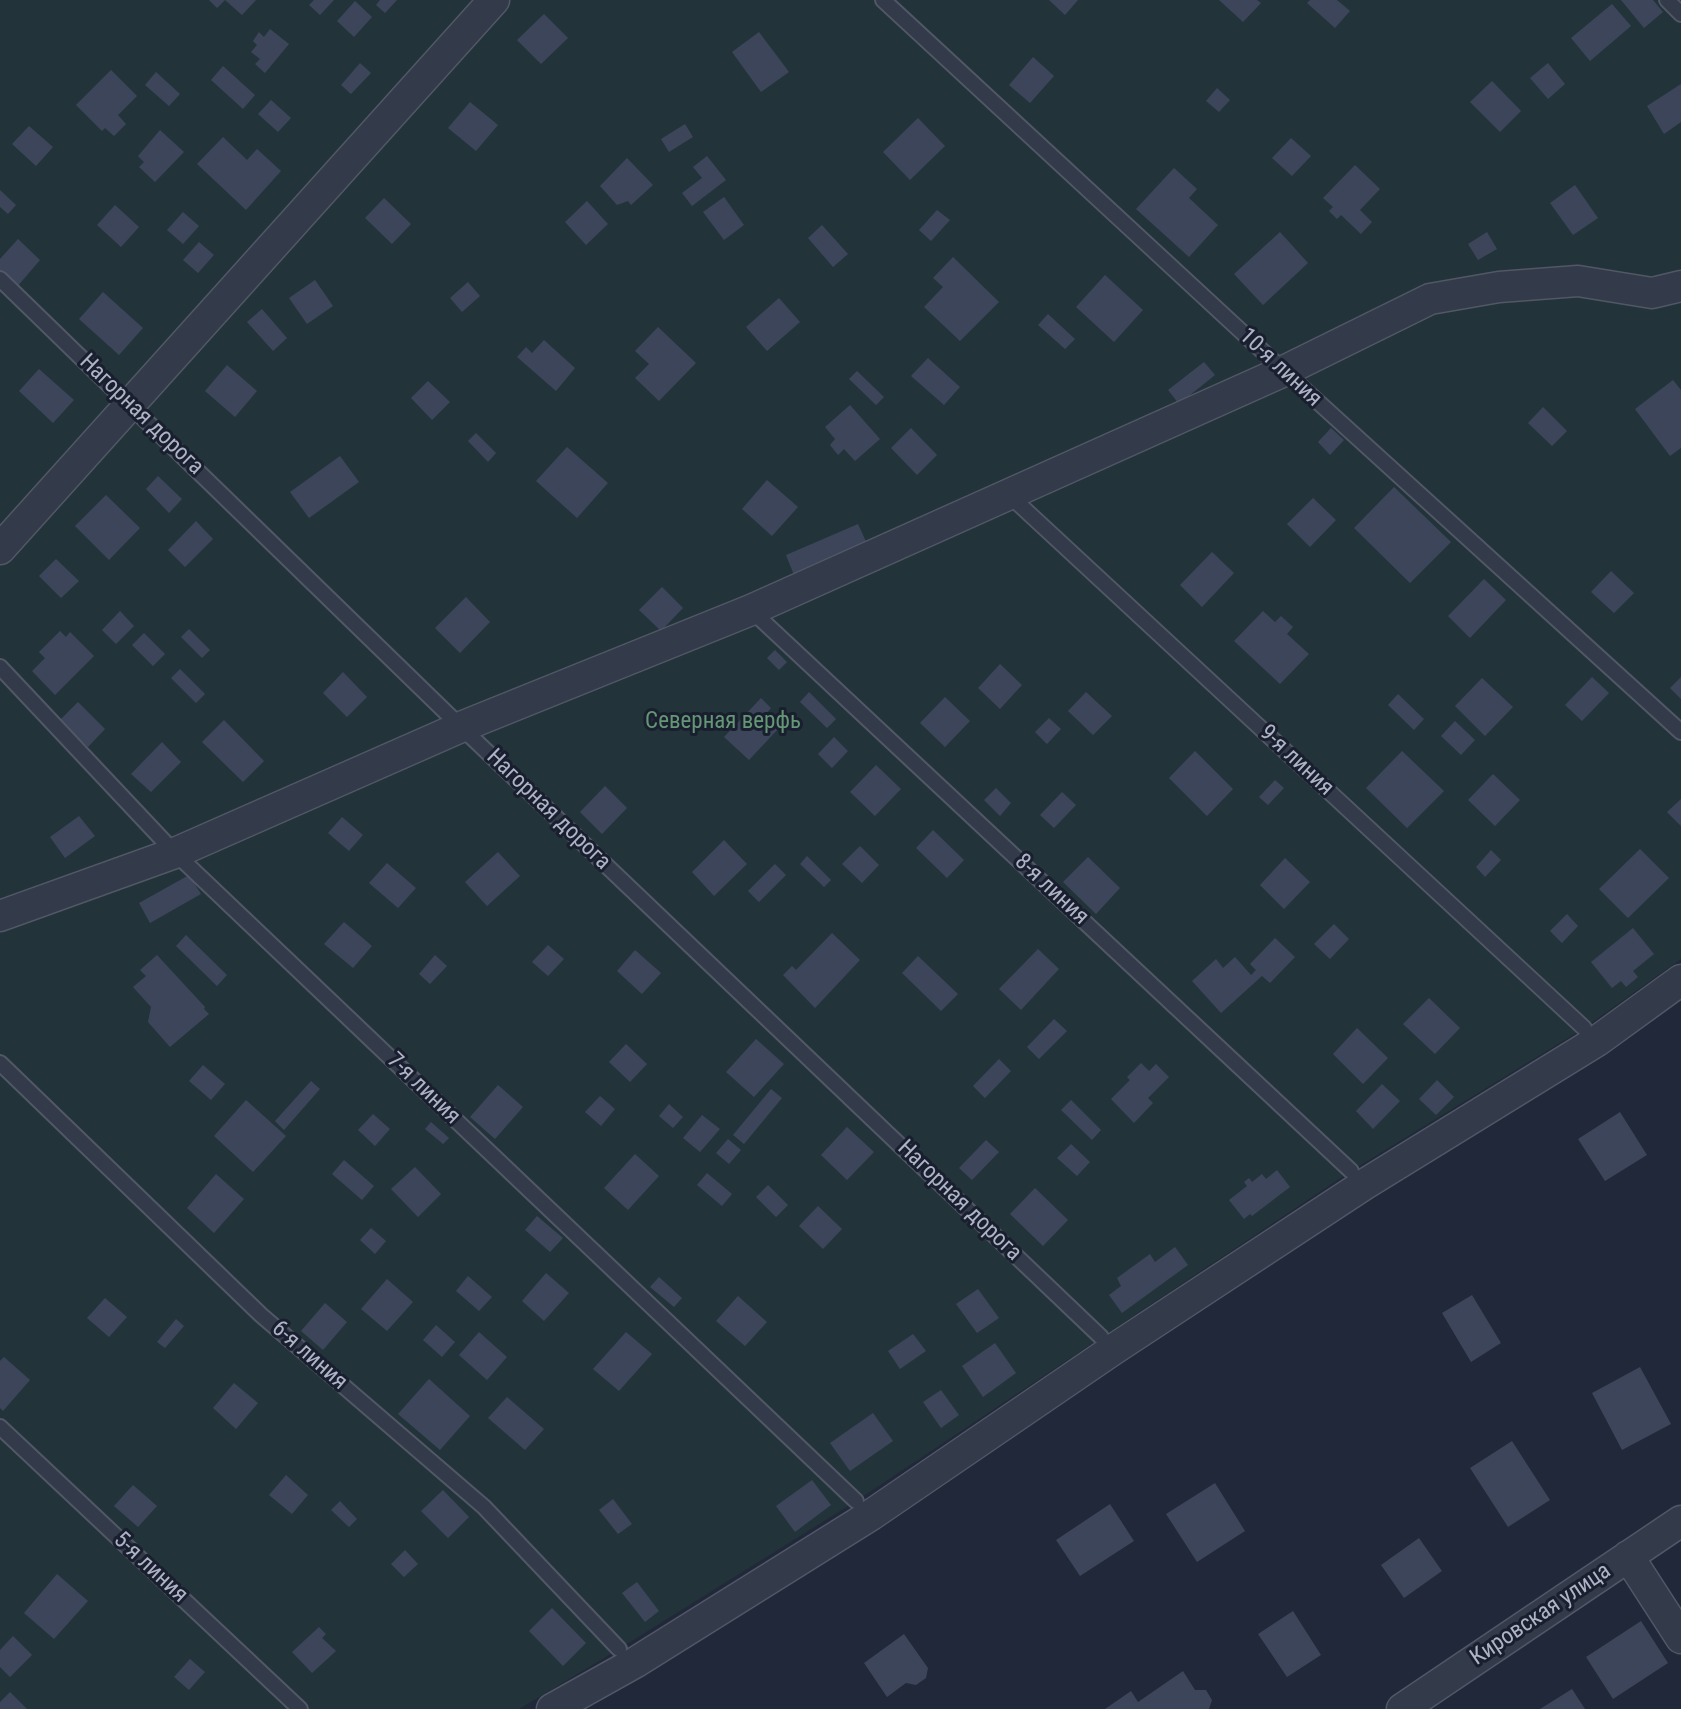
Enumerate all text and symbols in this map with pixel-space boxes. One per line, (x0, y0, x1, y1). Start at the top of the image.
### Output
street label: 10-я линия (1233, 323, 1327, 413)
street label: Нагорная дорога (73, 349, 209, 481)
park label: Северная верфь (645, 708, 801, 736)
street label: 9-я линия (1253, 720, 1339, 802)
street label: Нагорная дорога (480, 744, 616, 876)
street label: 8-я линия (1008, 849, 1094, 931)
street label: 7-я линия (381, 1047, 465, 1131)
street label: Нагорная дорога (891, 1135, 1027, 1267)
street label: 6-я линия (265, 1316, 353, 1396)
street label: 5-я линия (107, 1527, 193, 1609)
street label: Кировская улица (1465, 1558, 1617, 1672)

